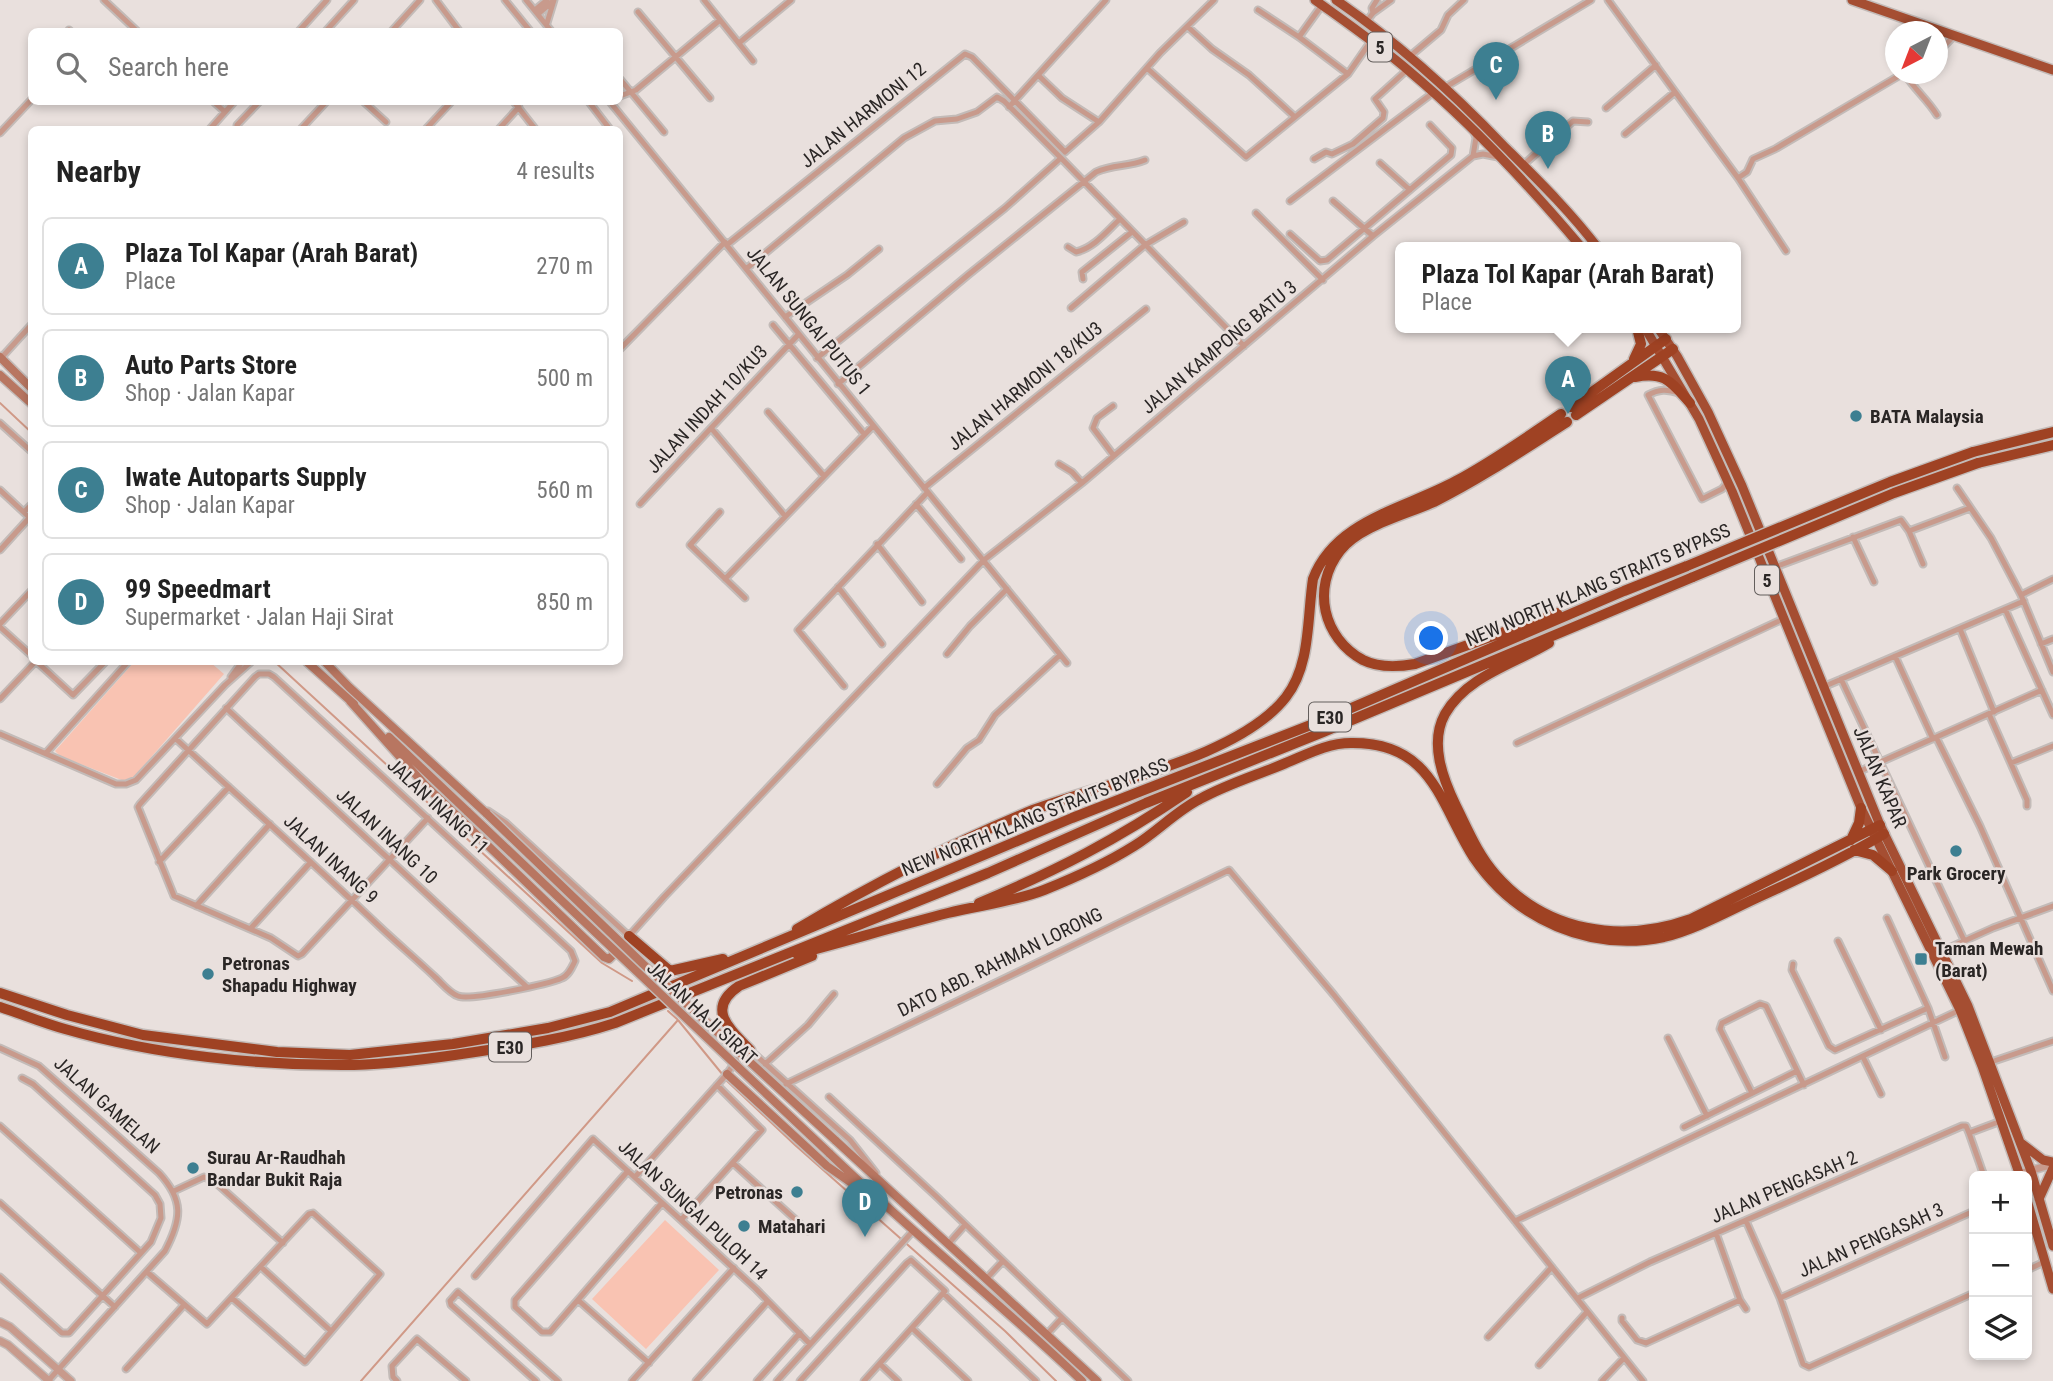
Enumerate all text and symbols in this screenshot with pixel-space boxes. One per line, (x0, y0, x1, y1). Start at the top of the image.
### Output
north arrow (1885, 21, 1948, 84)
search box (28, 28, 623, 105)
road number: 5 (1368, 32, 1392, 62)
pin: C (1473, 42, 1519, 100)
icon: search (52, 48, 90, 86)
text: Search here (108, 52, 229, 82)
street label: JALAN HARMONI 12 (796, 57, 930, 173)
pin: B (1525, 111, 1571, 169)
text: Nearby (56, 154, 141, 189)
text: 4 results (517, 158, 595, 185)
text: Plaza Tol Kapar (Arah Barat) (125, 238, 418, 268)
street label: JALAN SUNGAI PUTUS 1 (742, 242, 876, 400)
popup (1395, 242, 1741, 333)
text: A (74, 253, 88, 280)
text: 270 m (536, 253, 593, 280)
text: Plaza Tol Kapar (Arah Barat) (1421, 259, 1715, 289)
text: Place (125, 268, 175, 295)
street label: JALAN KAMPONG BATU 3 (1137, 275, 1301, 419)
text: Place (1421, 289, 1472, 316)
street label: JALAN HARMONI 18/KU3 (943, 317, 1107, 455)
street label: JALAN INDAH 10/KU3 (642, 340, 772, 478)
text: Auto Parts Store (125, 350, 297, 380)
pin: A (1545, 356, 1591, 414)
text: B (75, 365, 87, 392)
text: 500 m (536, 365, 593, 392)
text: Shop · Jalan Kapar (125, 380, 295, 407)
place label: BATA Malaysia (1870, 405, 1984, 428)
marker: BATA Malaysia (1848, 408, 1864, 424)
text: Iwate Autoparts Supply (125, 462, 367, 492)
text: C (74, 477, 88, 504)
text: 560 m (536, 477, 593, 504)
text: Shop · Jalan Kapar (125, 492, 295, 519)
street label: NEW NORTH KLANG STRAITS BYPASS (1462, 519, 1734, 651)
road number: 5 (1755, 566, 1779, 594)
text: 99 Speedmart (125, 574, 271, 604)
text: D (75, 589, 88, 616)
text: 850 m (536, 589, 593, 616)
text: Supermarket · Jalan Haji Sirat (125, 604, 394, 631)
your location (1414, 621, 1448, 655)
road number: E30 (1309, 702, 1351, 732)
street label: JALAN KAPAR (1848, 723, 1912, 831)
street label: JALAN INANG 11 (383, 753, 493, 859)
street label: NEW NORTH KLANG STRAITS BYPASS (898, 753, 1172, 881)
street label: JALAN INANG 10 (332, 783, 442, 889)
street label: JALAN INANG 9 (279, 809, 383, 909)
marker: Park Grocery (1948, 843, 1964, 859)
place label: Park Grocery (1907, 862, 2006, 885)
street label: DATO ABD. RAHMAN LORONG (894, 902, 1106, 1022)
place label: Taman Mewah (Barat) (1935, 937, 2043, 982)
marker: Taman Mewah (Barat) (1913, 951, 1929, 967)
place label: Petronas Shapadu Highway (222, 952, 357, 997)
street label: JALAN HAJI SIRAT (642, 956, 762, 1070)
marker: Petronas Shapadu Highway (200, 966, 216, 982)
road number: E30 (489, 1032, 531, 1062)
street label: JALAN GAMELAN (49, 1052, 165, 1158)
street label: JALAN SUNGAI PULOH 14 (614, 1135, 772, 1285)
place label: Surau Ar-Raudhah Bandar Bukit Raja (207, 1146, 346, 1191)
street label: JALAN PENGASAH 2 (1707, 1146, 1861, 1228)
marker: Surau Ar-Raudhah Bandar Bukit Raja (185, 1160, 201, 1176)
map controls (1969, 1171, 2032, 1360)
button: + (1969, 1171, 2032, 1234)
pin: D (842, 1179, 888, 1237)
place label: Petronas (715, 1181, 783, 1204)
marker: Petronas (789, 1184, 805, 1200)
street label: JALAN PENGASAH 3 (1795, 1198, 1947, 1282)
place label: Matahari (758, 1215, 826, 1238)
marker: Matahari (736, 1218, 752, 1234)
button: − (1969, 1234, 2032, 1297)
button: layers (1969, 1297, 2032, 1360)

